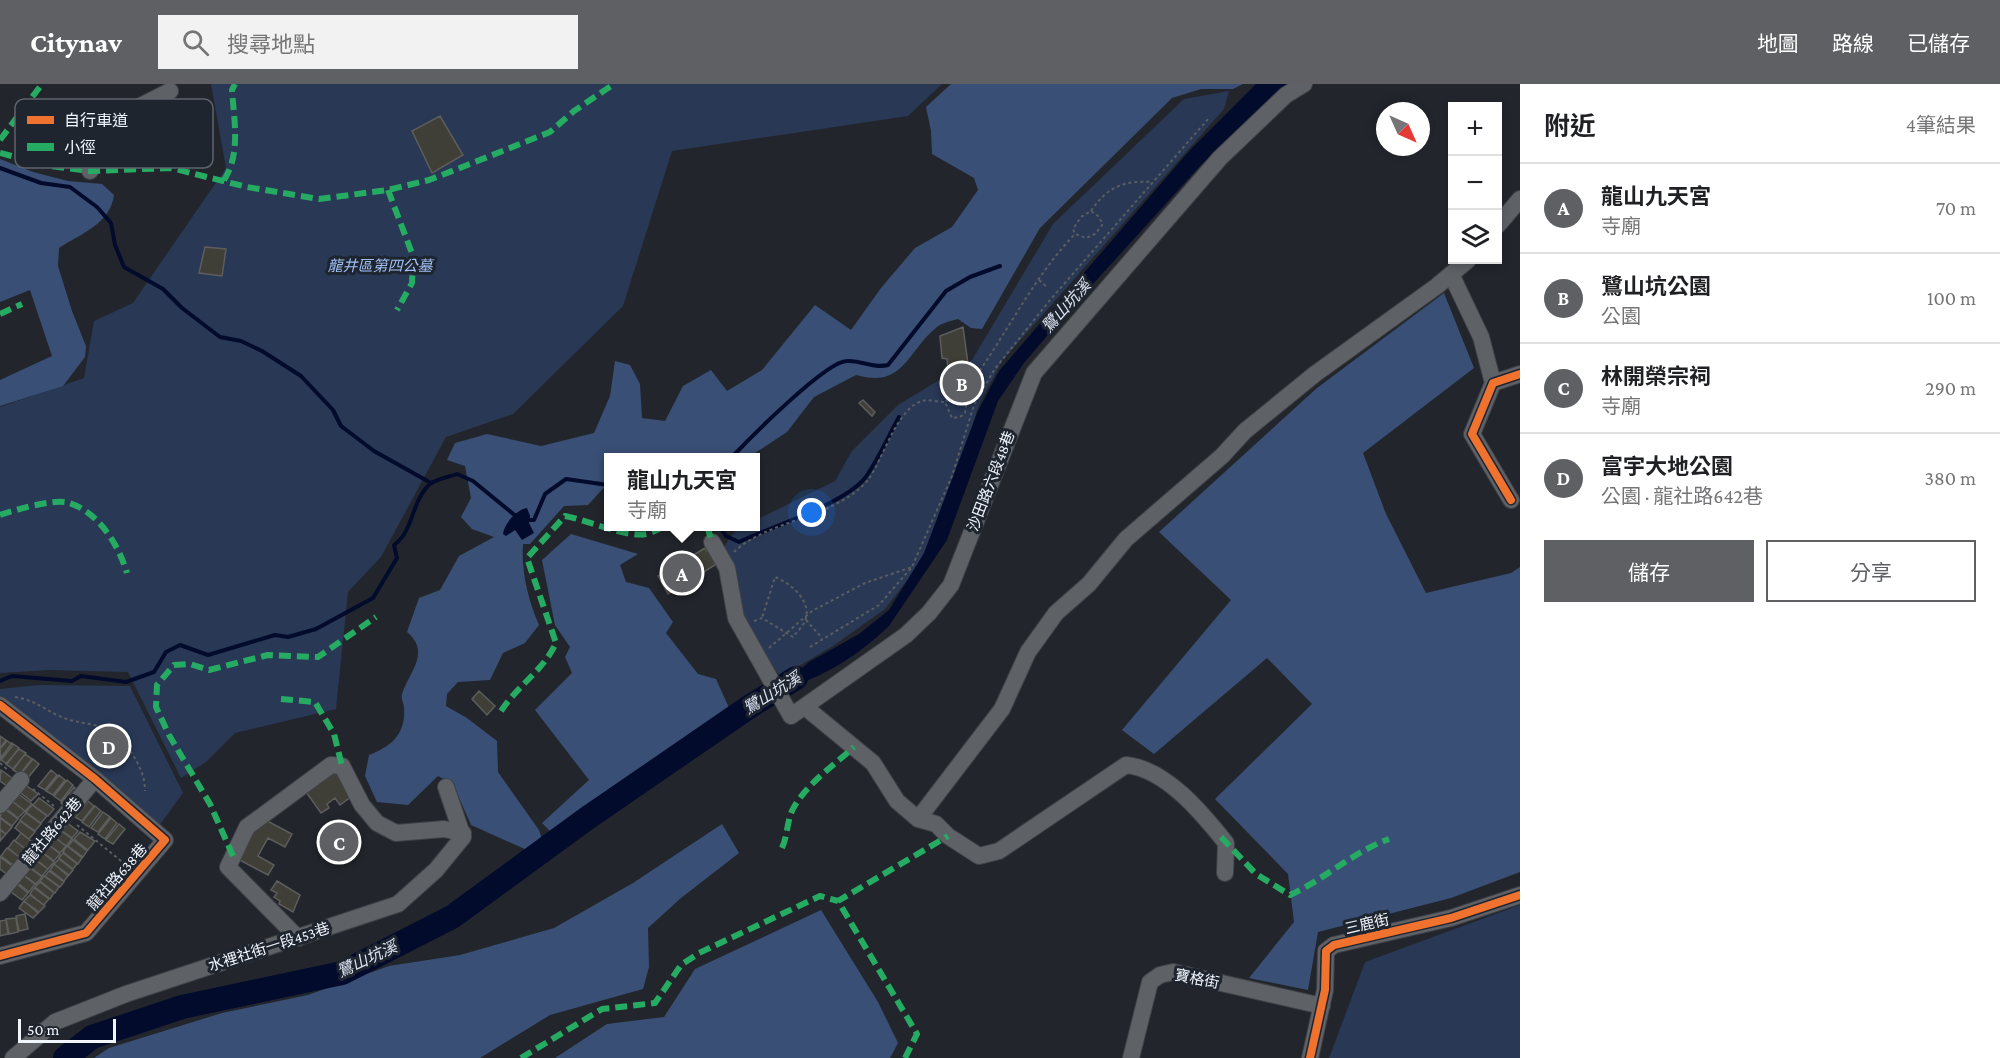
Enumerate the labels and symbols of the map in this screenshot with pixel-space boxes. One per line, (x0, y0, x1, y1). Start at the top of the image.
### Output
legend (15, 99, 213, 168)
north arrow (1376, 102, 1430, 156)
text: 自行車道 (64, 112, 128, 129)
text: 小徑 (64, 139, 96, 156)
park label: 龍井區第四公墓 (327, 258, 435, 274)
water label: 鷺山坑溪 (1038, 275, 1095, 335)
pin: B (942, 360, 982, 406)
street label: 沙田路六段48巷 (965, 429, 1017, 533)
your location (797, 498, 826, 527)
pin: A (662, 550, 702, 596)
water label: 鷺山坑溪 (740, 668, 805, 717)
pin: D (90, 724, 128, 768)
street label: 龍社路642巷 (19, 794, 85, 868)
pin: C (320, 820, 358, 864)
street label: 龍社路638巷 (83, 840, 150, 913)
street label: 三鹿街 (1343, 911, 1391, 937)
street label: 水裡社街一段453巷 (206, 920, 332, 974)
water label: 鷺山坑溪 (334, 937, 401, 980)
street label: 寶格街 (1173, 966, 1221, 991)
scale bar (18, 1016, 116, 1044)

